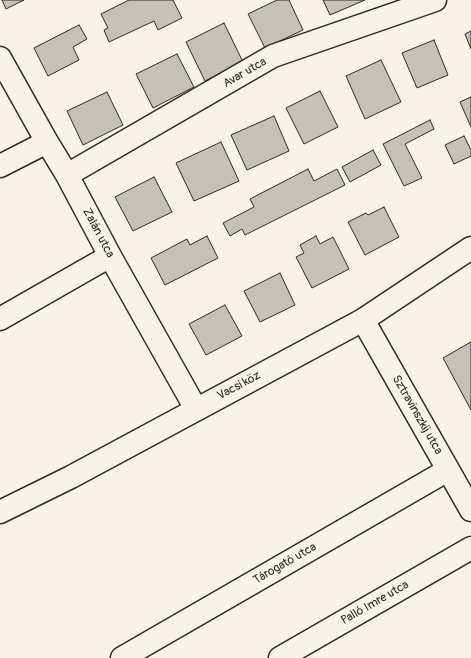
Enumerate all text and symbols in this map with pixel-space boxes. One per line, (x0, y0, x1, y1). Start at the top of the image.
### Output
street label: Avar utca (221, 55, 269, 91)
street label: Zalán utca (79, 206, 117, 260)
street label: Vacsi köz (215, 369, 263, 403)
street label: Sztravinszkij utca (389, 373, 445, 457)
street label: Tárogató utca (251, 540, 319, 588)
street label: Palló Imre utca (339, 578, 411, 628)

